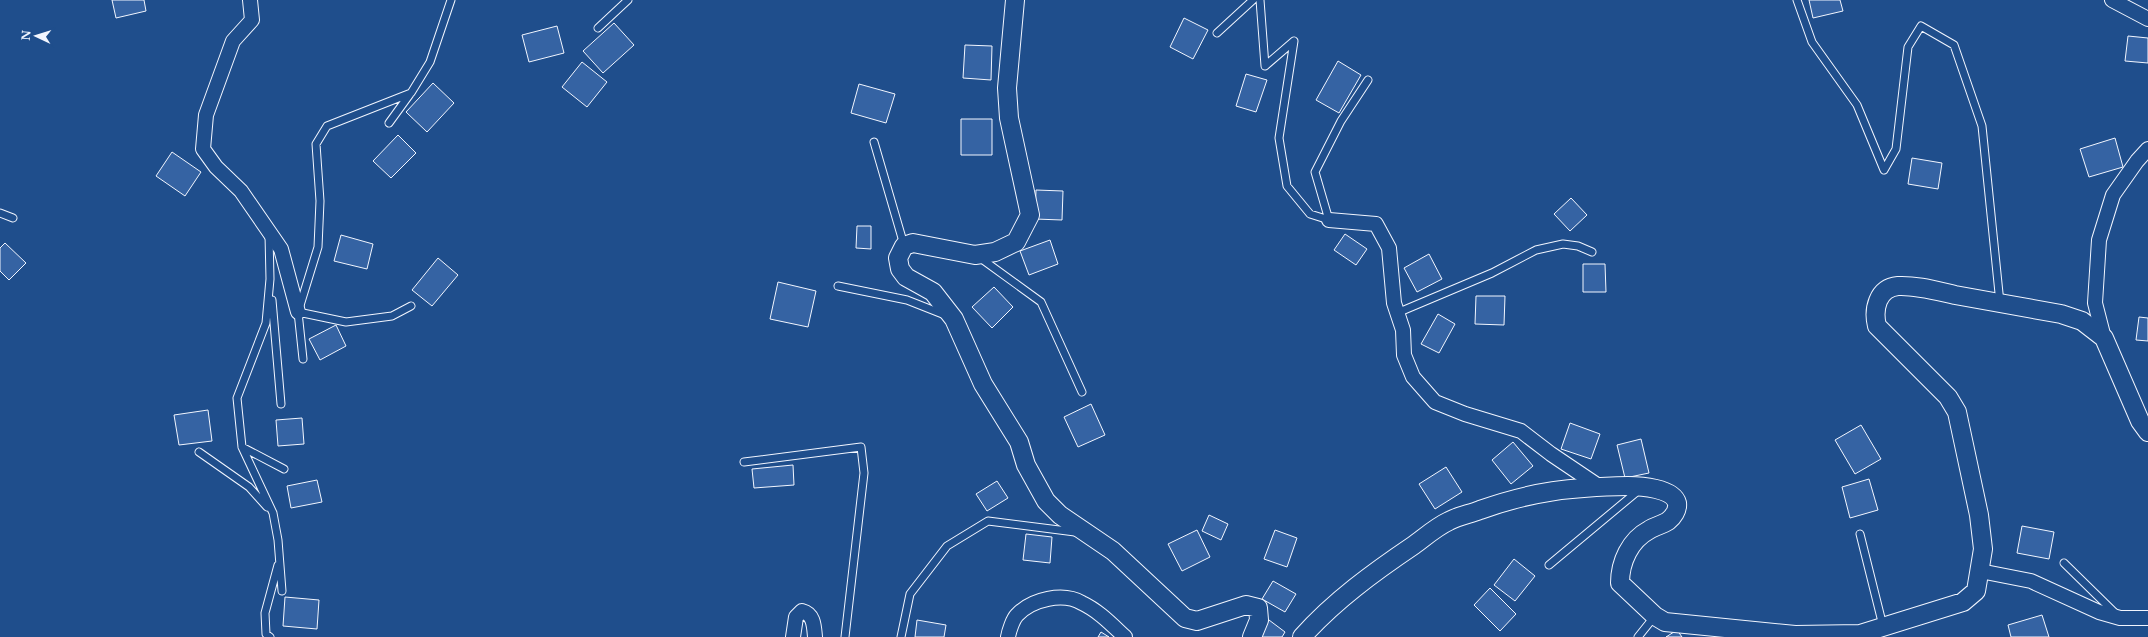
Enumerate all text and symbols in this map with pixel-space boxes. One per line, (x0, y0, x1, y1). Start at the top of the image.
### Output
north arrow (16, 16, 56, 56)
text: N (19, 29, 33, 41)

